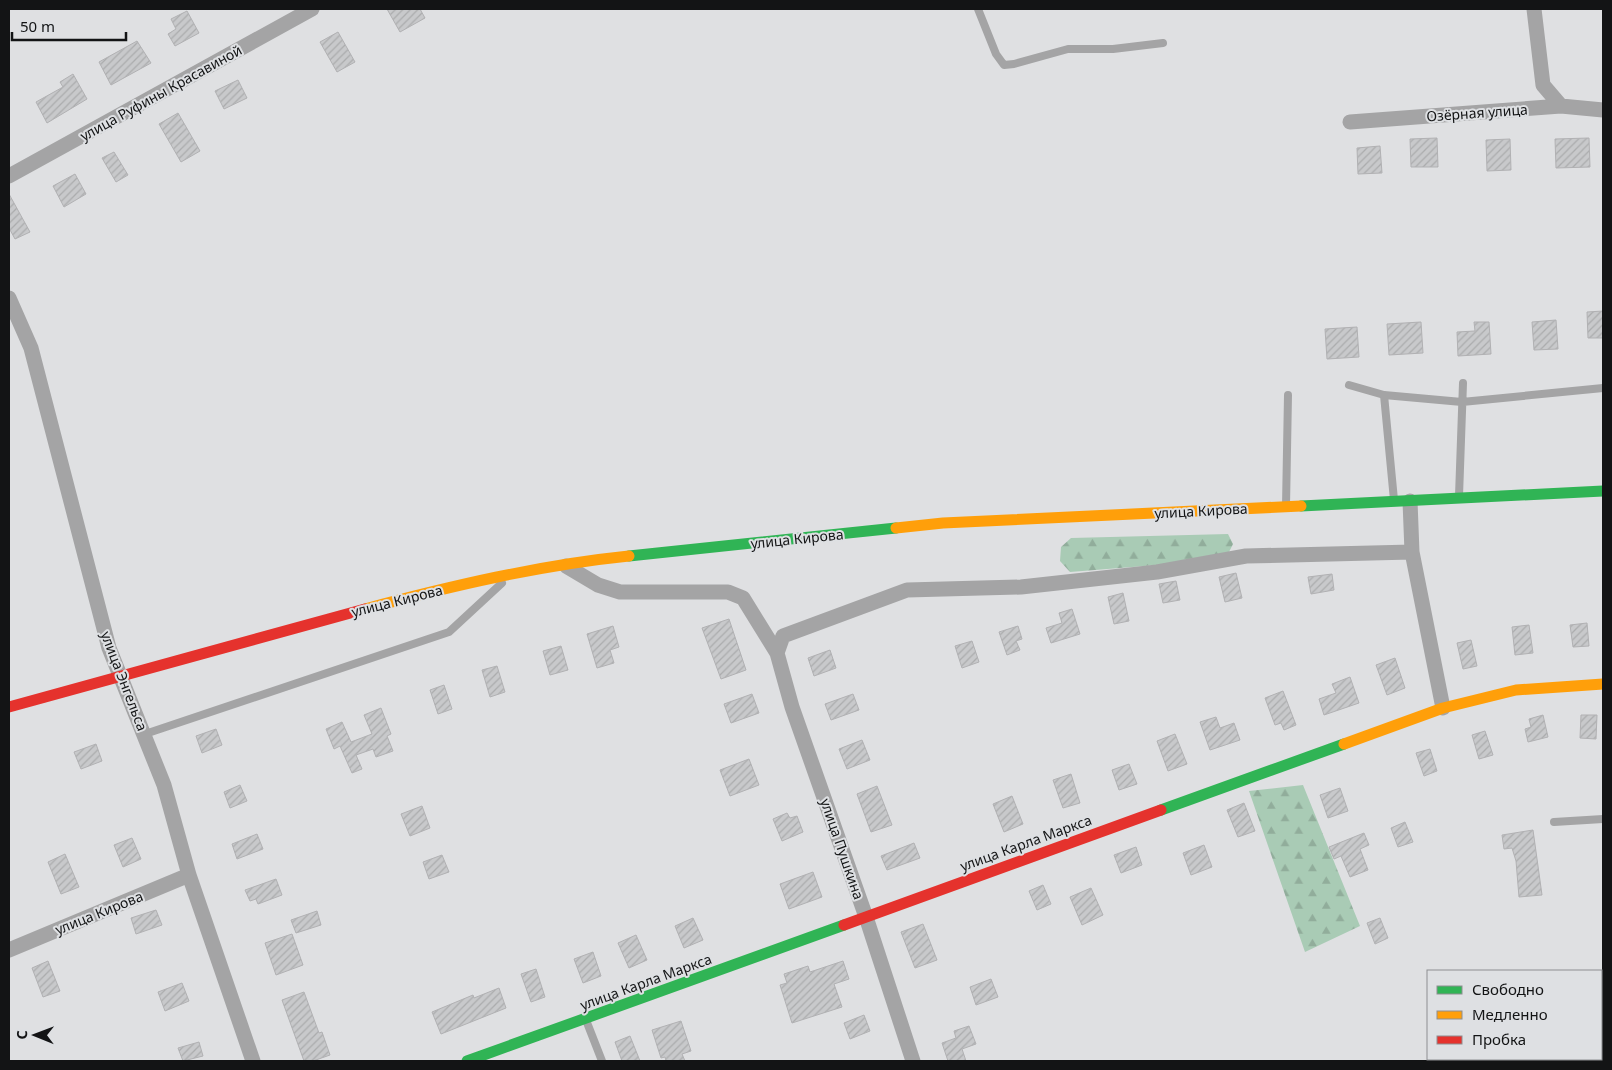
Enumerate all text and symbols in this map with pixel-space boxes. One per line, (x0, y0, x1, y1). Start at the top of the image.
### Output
scale bar (12, 10, 126, 42)
text: 50 m (20, 16, 55, 36)
street label: улица Руфины Красавиной (76, 40, 245, 145)
street label: Озёрная улица (1426, 99, 1528, 126)
street label: улица Кирова (1154, 499, 1248, 522)
street label: улица Кирова (750, 524, 844, 553)
street label: улица Кирова (349, 580, 444, 621)
street label: улица Энгельса (97, 628, 152, 733)
street label: улица Пушкина (816, 796, 869, 902)
street label: улица Карла Маркса (957, 810, 1094, 875)
street label: улица Кирова (52, 886, 146, 939)
street label: улица Карла Маркса (577, 949, 714, 1014)
legend (1427, 970, 1602, 1060)
text: Свободно (1472, 979, 1544, 999)
text: Медленно (1472, 1004, 1548, 1024)
north arrow (10, 1010, 60, 1060)
text: Пробка (1472, 1029, 1526, 1049)
text: С (12, 1030, 31, 1039)

